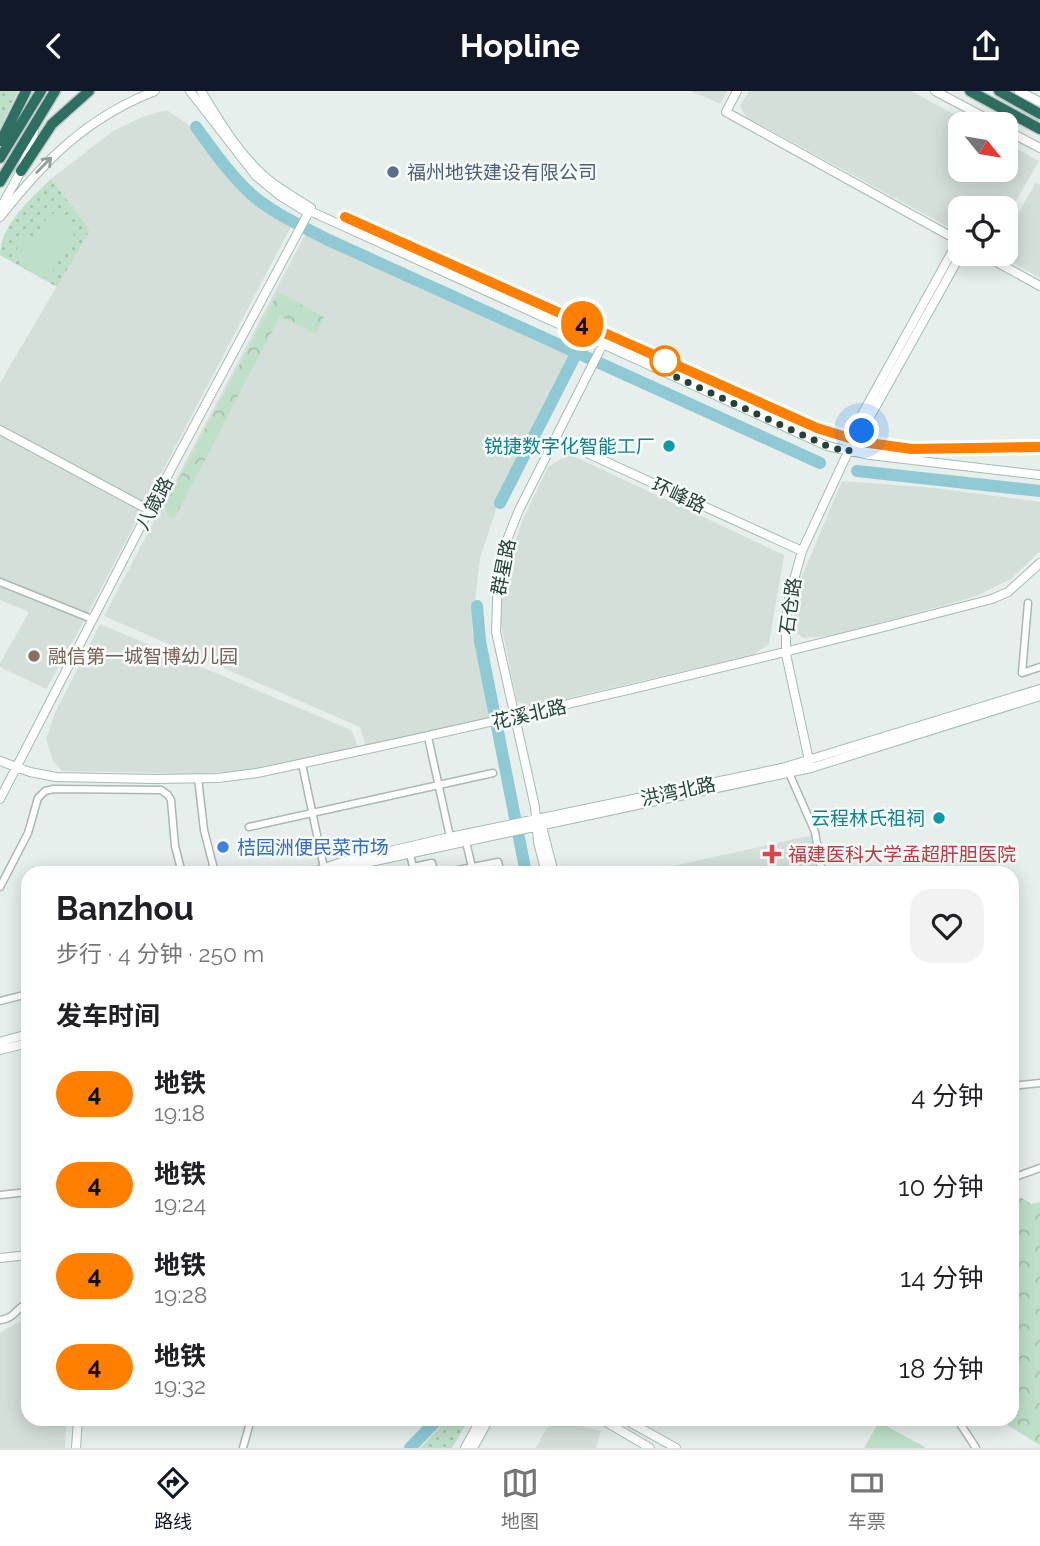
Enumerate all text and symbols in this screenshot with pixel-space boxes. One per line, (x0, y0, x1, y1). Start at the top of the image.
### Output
icon: back (35, 27, 73, 65)
text: Hopline (460, 27, 580, 64)
icon: share (967, 27, 1005, 65)
north arrow (948, 112, 1018, 182)
map controls (948, 112, 1018, 266)
one-way arrow (35, 157, 52, 174)
place label: 福州地铁建设有限公司 (407, 161, 597, 183)
marker: 福州地铁建设有限公司 (385, 164, 401, 180)
button: locate (948, 196, 1018, 266)
line badge: 4 (559, 301, 605, 347)
text: 4 (575, 309, 589, 338)
unlabelled marker (650, 346, 680, 376)
your location (844, 413, 879, 448)
place label: 锐捷数字化智能工厂 (484, 435, 655, 457)
marker: 锐捷数字化智能工厂 (661, 438, 677, 454)
street label: 八箴路 (131, 473, 177, 533)
street label: 环峰路 (649, 473, 709, 517)
street label: 群星路 (487, 537, 519, 597)
street label: 石仓路 (775, 576, 805, 636)
place label: 融信第一城智博幼儿园 (48, 645, 238, 667)
marker: 融信第一城智博幼儿园 (26, 648, 42, 664)
street label: 花溪北路 (489, 695, 569, 733)
street label: 洪湾北路 (639, 772, 717, 810)
place label: 云程林氏祖祠 (811, 807, 925, 829)
marker: 云程林氏祖祠 (931, 810, 947, 826)
place label: 桔园洲便民菜市场 (237, 836, 389, 858)
marker: 桔园洲便民菜市场 (215, 839, 231, 855)
place label: 福建医科大学孟超肝胆医院 (788, 843, 1016, 865)
marker: 福建医科大学孟超肝胆医院 (762, 844, 782, 864)
text: Banzhou (56, 889, 194, 928)
button: heart (910, 889, 984, 963)
text: 步行 · 4 分钟 · 250 m (56, 940, 264, 967)
text: 发车时间 (56, 1001, 160, 1031)
text: 地铁 (154, 1068, 206, 1098)
text: 4 (88, 1079, 101, 1108)
text: 4 分钟 (911, 1081, 984, 1111)
text: 19:18 (154, 1099, 205, 1126)
text: 地铁 (154, 1159, 206, 1189)
text: 4 (88, 1170, 101, 1199)
text: 10 分钟 (898, 1172, 984, 1202)
text: 19:24 (154, 1190, 206, 1217)
text: 地铁 (154, 1250, 206, 1280)
text: 4 (88, 1261, 101, 1290)
text: 14 分钟 (900, 1263, 984, 1293)
text: 19:28 (154, 1281, 207, 1308)
text: 地铁 (154, 1341, 206, 1371)
text: 4 (88, 1352, 101, 1381)
text: 18 分钟 (899, 1354, 984, 1384)
text: 19:32 (154, 1372, 206, 1399)
tab: 路线 (154, 1464, 192, 1533)
tab: 地图 (501, 1464, 539, 1533)
tab: 车票 (848, 1464, 886, 1533)

